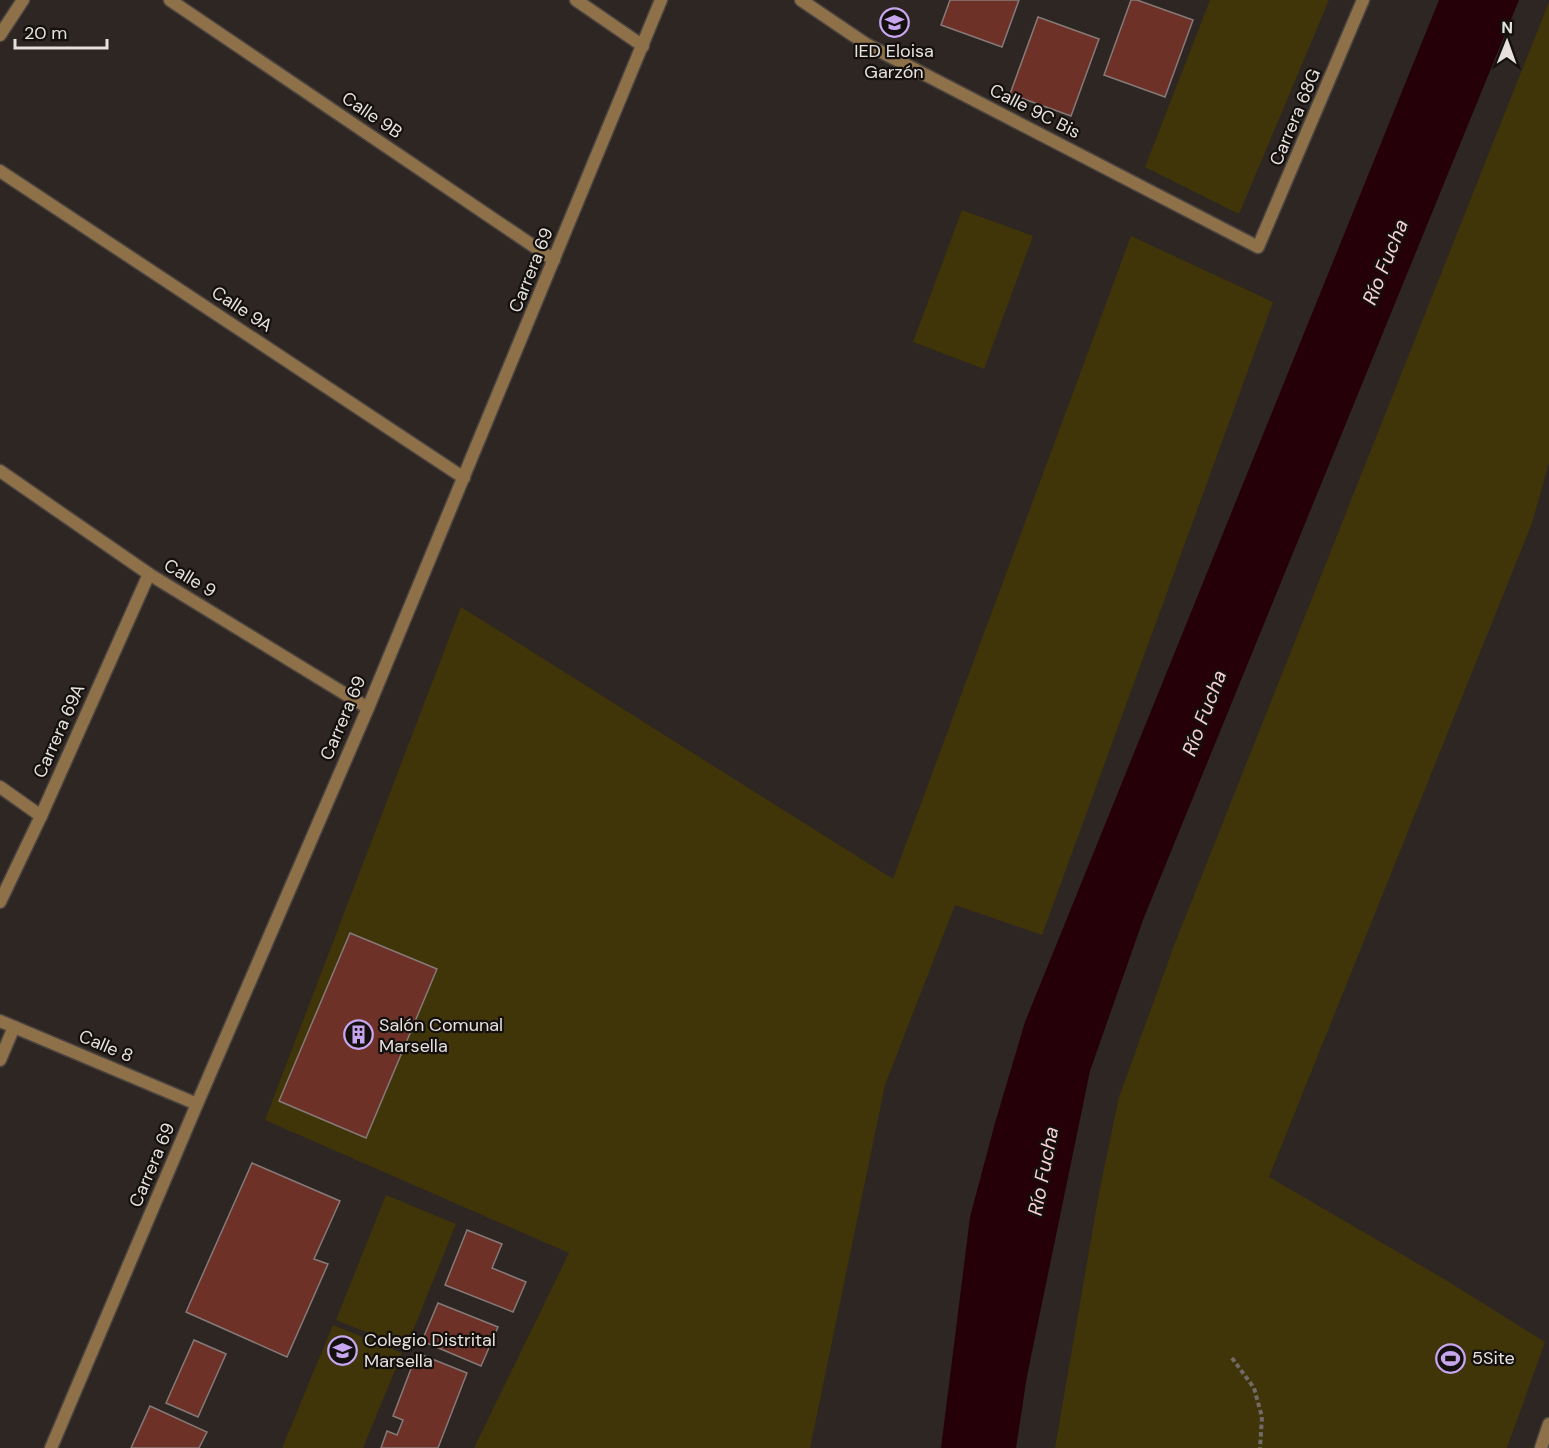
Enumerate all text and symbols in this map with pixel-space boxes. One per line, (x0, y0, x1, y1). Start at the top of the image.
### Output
school or university icon: IED Eloisa Garzón (878, 6, 910, 38)
scale bar (15, 12, 106, 50)
north arrow (1477, 12, 1537, 72)
text: N (1501, 17, 1513, 38)
text: 20 m (24, 21, 67, 45)
place label: IED Eloisa Garzón (854, 39, 934, 84)
street label: Carrera 68G (1264, 65, 1326, 169)
street label: Calle 9C Bis (985, 78, 1085, 144)
street label: Calle 9B (337, 86, 407, 144)
water label: Río Fucha (1356, 215, 1414, 309)
street label: Carrera 69 (503, 224, 559, 316)
street label: Calle 9A (207, 280, 277, 338)
street label: Calle 9 (159, 553, 221, 603)
water label: Río Fucha (1176, 666, 1232, 760)
street label: Carrera 69 (314, 672, 372, 764)
street label: Carrera 69A (28, 680, 90, 782)
place label: Salón Comunal Marsella (379, 1013, 503, 1058)
building icon: Salón Comunal Marsella (342, 1019, 374, 1051)
street label: Calle 8 (75, 1024, 137, 1068)
street label: Carrera 69 (123, 1119, 181, 1211)
water label: Río Fucha (1022, 1124, 1064, 1218)
place label: Colegio Distrital Marsella (364, 1328, 496, 1373)
school or university icon: Colegio Distrital Marsella (327, 1334, 359, 1366)
sports icon: 5Site (1435, 1342, 1467, 1374)
place label: 5Site (1472, 1346, 1515, 1370)

